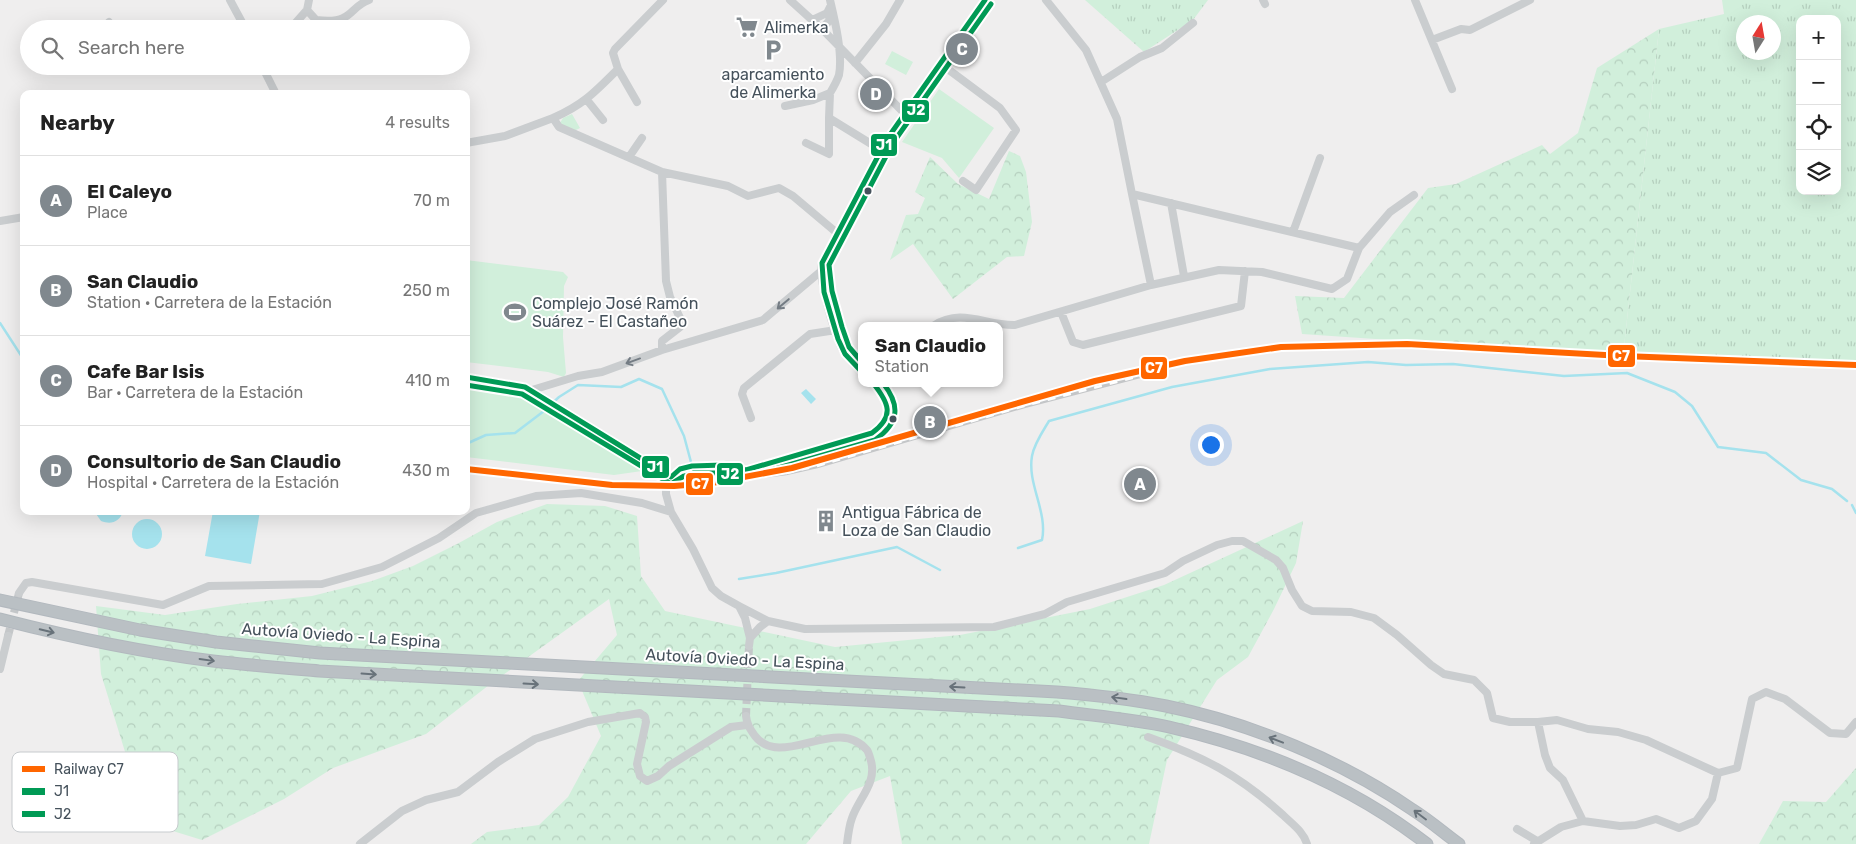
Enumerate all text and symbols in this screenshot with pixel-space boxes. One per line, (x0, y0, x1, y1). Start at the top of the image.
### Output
supermarket icon: Alimerka (734, 14, 760, 40)
north arrow (1736, 15, 1781, 60)
map controls (1796, 15, 1841, 195)
button: + (1796, 15, 1841, 60)
place label: Alimerka (764, 18, 829, 37)
search box (20, 20, 470, 75)
pin: C (946, 30, 978, 68)
icon: search (38, 34, 66, 62)
text: Search here (78, 36, 185, 59)
parking icon: aparcamiento de Alimerka (760, 37, 786, 63)
button: − (1796, 60, 1841, 105)
place label: aparcamiento de Alimerka (722, 65, 824, 102)
pin: D (860, 75, 892, 113)
line badge: J2 (901, 99, 930, 123)
text: J2 (907, 102, 925, 119)
button: locate (1796, 105, 1841, 150)
text: Nearby (40, 110, 115, 135)
text: 4 results (385, 113, 450, 132)
line badge: J1 (870, 133, 898, 157)
text: J1 (876, 137, 892, 154)
button: layers (1796, 150, 1841, 195)
text: El Caleyo (87, 180, 172, 203)
unlabelled marker (863, 186, 873, 196)
text: A (50, 191, 62, 210)
text: 70 m (413, 191, 450, 210)
text: Place (87, 203, 128, 222)
text: San Claudio (87, 270, 198, 293)
text: B (50, 281, 62, 300)
text: 250 m (403, 281, 450, 300)
text: Station · Carretera de la Estación (87, 293, 332, 312)
place label: Complejo José Ramón Suárez - El Castañeo (532, 294, 698, 331)
one-way arrow (777, 298, 790, 309)
sports icon: Complejo José Ramón Suárez - El Castañeo (502, 299, 528, 325)
popup (858, 322, 1003, 387)
text: San Claudio (875, 334, 986, 357)
line badge: C7 (1607, 344, 1636, 368)
text: C7 (1612, 348, 1630, 365)
line badge: C7 (1140, 356, 1168, 380)
one-way arrow (626, 357, 641, 366)
text: Station (875, 357, 929, 376)
text: Cafe Bar Isis (87, 360, 205, 383)
text: C7 (1145, 360, 1163, 377)
text: C (50, 371, 62, 390)
text: 410 m (405, 371, 450, 390)
text: Bar · Carretera de la Estación (87, 383, 303, 402)
pin: B (914, 403, 946, 441)
unlabelled marker (888, 414, 898, 424)
your location (1198, 432, 1224, 458)
text: Consultorio de San Claudio (87, 450, 341, 473)
line badge: J1 (641, 455, 670, 479)
text: J1 (647, 459, 663, 476)
text: D (50, 461, 62, 480)
text: 430 m (402, 461, 450, 480)
line badge: J2 (716, 462, 744, 486)
pin: A (1124, 465, 1156, 503)
text: J2 (721, 466, 739, 483)
line badge: C7 (685, 472, 714, 496)
text: Hospital · Carretera de la Estación (87, 473, 339, 492)
text: C7 (691, 476, 709, 493)
place label: Antigua Fábrica de Loza de San Claudio (842, 503, 991, 540)
building icon: Antigua Fábrica de Loza de San Claudio (813, 508, 839, 534)
street label: Autovía Oviedo - La Espina (241, 619, 441, 652)
one-way arrow (39, 627, 55, 636)
street label: Autovía Oviedo - La Espina (645, 645, 845, 674)
one-way arrow (199, 655, 215, 665)
one-way arrow (361, 670, 377, 679)
one-way arrow (523, 679, 539, 688)
one-way arrow (950, 682, 966, 691)
one-way arrow (1112, 693, 1128, 703)
one-way arrow (1269, 735, 1284, 744)
legend (12, 752, 178, 832)
text: Railway C7 (54, 761, 124, 778)
text: J1 (54, 783, 69, 800)
text: J2 (54, 806, 71, 823)
one-way arrow (1414, 809, 1427, 820)

